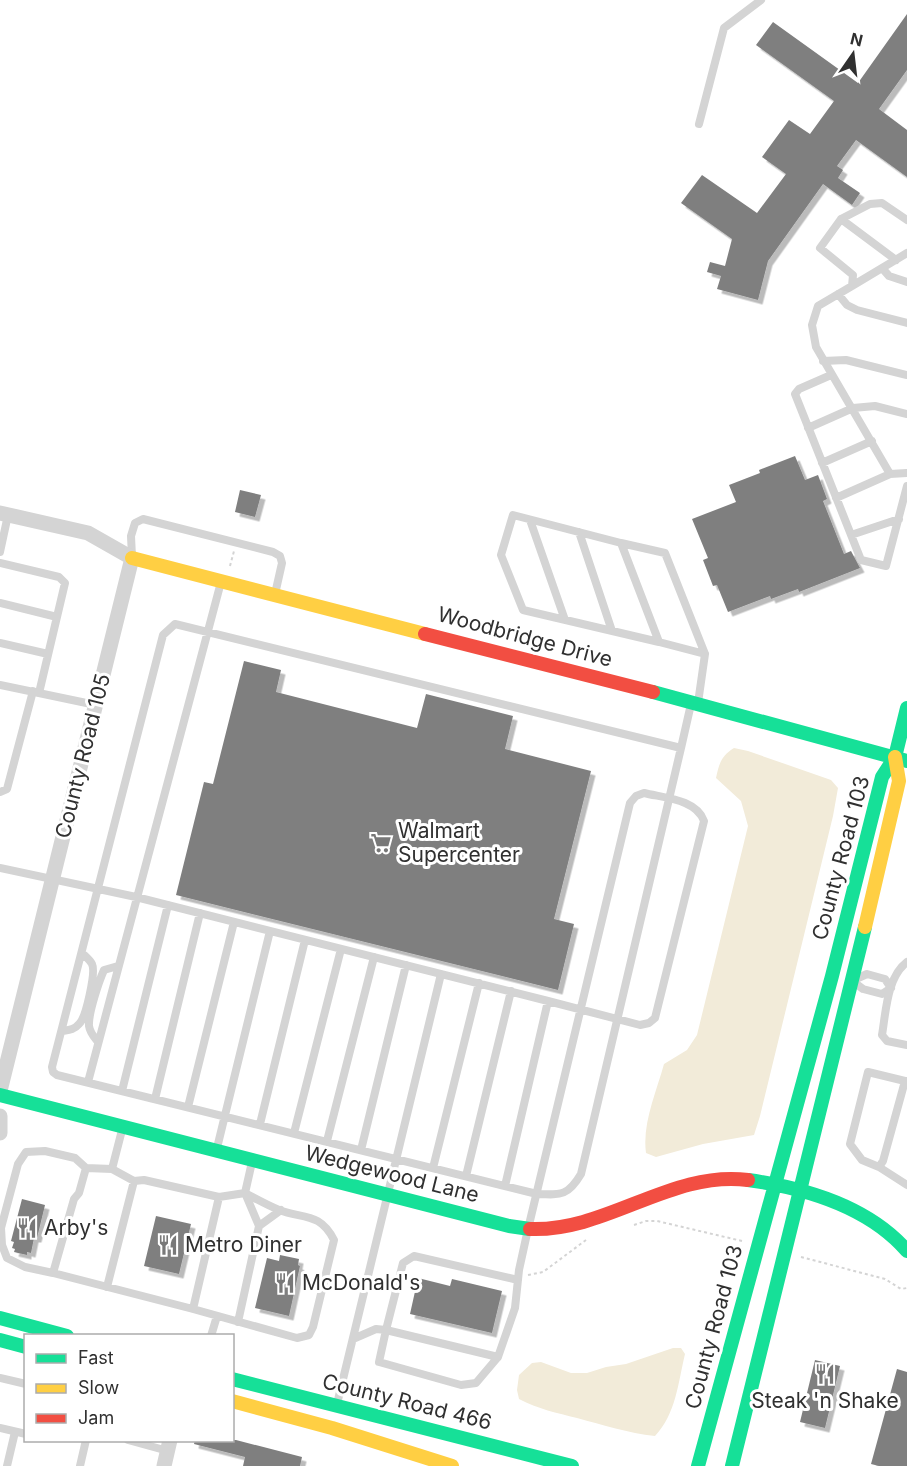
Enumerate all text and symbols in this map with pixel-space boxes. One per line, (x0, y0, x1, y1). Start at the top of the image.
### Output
north arrow (823, 24, 883, 84)
text: N (848, 28, 865, 51)
street label: Woodbridge Drive (435, 601, 615, 672)
street label: County Road 105 (50, 671, 115, 841)
street label: County Road 103 (807, 773, 874, 943)
place label: Walmart Supercenter (398, 818, 520, 867)
supermarket icon: Walmart Supercenter (369, 831, 393, 855)
street label: Wedgewood Lane (302, 1140, 482, 1207)
place label: Arby's (44, 1215, 108, 1240)
restaurant icon: Arby's (15, 1216, 39, 1240)
place label: Metro Diner (185, 1232, 302, 1257)
restaurant icon: Metro Diner (156, 1233, 180, 1257)
street label: County Road 103 (680, 1242, 747, 1412)
place label: McDonald's (302, 1270, 420, 1295)
restaurant icon: McDonald's (273, 1271, 297, 1295)
legend (24, 1334, 234, 1442)
text: Fast (78, 1347, 114, 1368)
restaurant icon: Steak 'n Shake (813, 1362, 837, 1386)
street label: County Road 466 (320, 1368, 495, 1435)
text: Slow (78, 1377, 119, 1398)
place label: Steak 'n Shake (751, 1388, 899, 1413)
text: Jam (78, 1407, 114, 1428)

